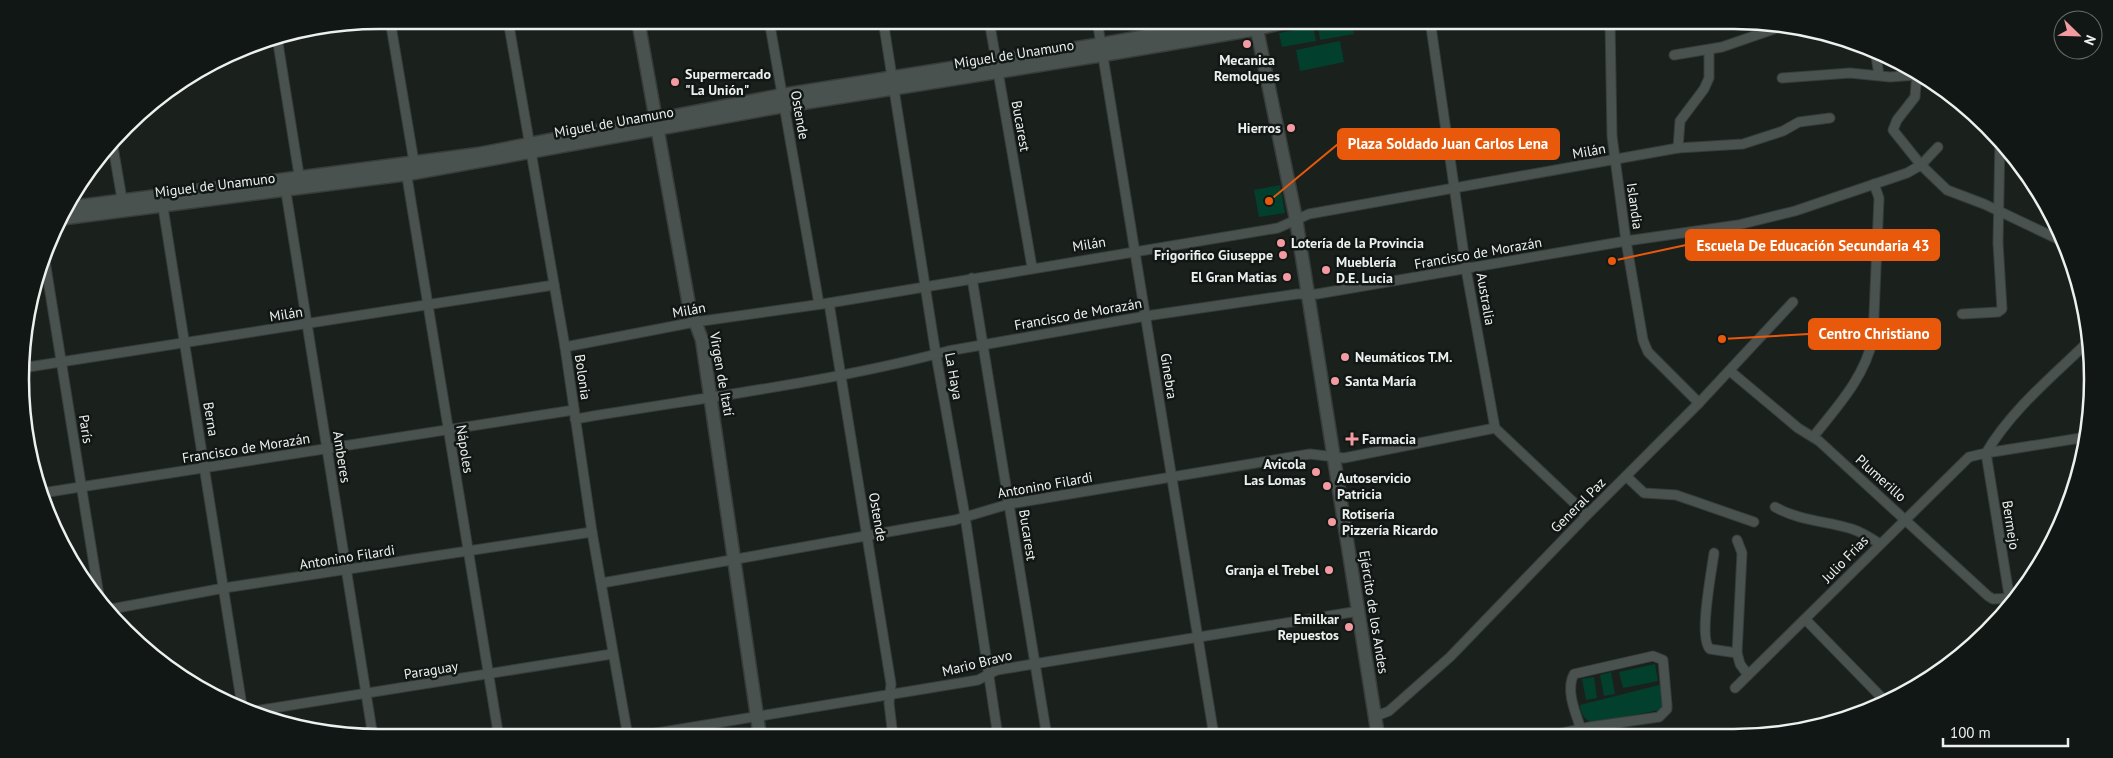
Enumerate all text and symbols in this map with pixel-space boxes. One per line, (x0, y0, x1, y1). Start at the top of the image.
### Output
north arrow (2053, 10, 2103, 60)
text: N (2080, 32, 2100, 48)
street label: Miguel de Unamuno (953, 36, 1075, 72)
marker: Mecanica Remolques (1241, 38, 1253, 50)
place label: Mecanica Remolques (1214, 51, 1280, 85)
place label: Supermercado "La Unión" (685, 65, 771, 99)
marker: Supermercado "La Unión" (669, 76, 681, 88)
street label: Ostende (787, 89, 813, 141)
street label: Bucarest (1008, 99, 1034, 153)
street label: Miguel de Unamuno (553, 103, 675, 141)
place label: Hierros (1238, 119, 1281, 137)
marker: Hierros (1285, 122, 1297, 134)
callout: Plaza Soldado Juan Carlos Lena (1338, 129, 1559, 159)
text: Plaza Soldado Juan Carlos Lena (1348, 134, 1548, 153)
street label: Milán (1571, 139, 1607, 163)
street label: Miguel de Unamuno (154, 169, 276, 201)
street label: Islandia (1623, 182, 1647, 231)
callout: Escuela De Educación Secundaria 43 (1686, 230, 1939, 260)
street label: Milán (1071, 232, 1107, 256)
street label: Francisco de Morazán (1413, 233, 1543, 273)
place label: Lotería de la Provincia (1291, 234, 1424, 252)
text: Escuela De Educación Secundaria 43 (1697, 236, 1929, 255)
marker: Lotería de la Provincia (1275, 237, 1287, 249)
place label: Frigorifico Giuseppe (1154, 246, 1273, 264)
marker: Frigorifico Giuseppe (1277, 249, 1289, 261)
place label: Mueblería D.E. Lucia (1336, 253, 1396, 287)
marker: Mueblería D.E. Lucia (1320, 264, 1332, 276)
place label: El Gran Matias (1191, 268, 1277, 286)
marker: El Gran Matias (1281, 271, 1293, 283)
street label: Australia (1473, 271, 1499, 327)
street label: Francisco de Morazán (1013, 294, 1143, 334)
street label: Milán (671, 298, 707, 322)
street label: Milán (268, 302, 304, 326)
callout: Centro Christiano (1809, 319, 1940, 349)
text: Centro Christiano (1819, 324, 1929, 343)
street label: Virgen de Itatí (706, 330, 738, 418)
place label: Neumáticos T.M. (1355, 348, 1452, 366)
street label: La Haya (941, 351, 967, 401)
marker: Neumáticos T.M. (1339, 351, 1351, 363)
street label: Ginebra (1156, 352, 1182, 400)
street label: Bolonia (571, 353, 595, 401)
place label: Santa María (1345, 372, 1416, 390)
marker: Santa María (1329, 375, 1341, 387)
street label: Berna (199, 400, 223, 438)
street label: París (75, 413, 97, 445)
street label: Nápoles (452, 424, 478, 474)
street label: Francisco de Morazán (181, 429, 311, 467)
street label: Amberes (329, 430, 355, 484)
place label: Farmacia (1362, 430, 1416, 448)
marker: Farmacia (1346, 433, 1358, 445)
street label: Plumerillo (1852, 451, 1910, 505)
place label: Avicola Las Lomas (1244, 455, 1306, 489)
marker: Avicola Las Lomas (1310, 466, 1322, 478)
street label: Antonino Filardi (996, 468, 1094, 502)
place label: Autoservicio Patricia (1337, 469, 1412, 503)
street label: General Paz (1547, 474, 1609, 536)
marker: Autoservicio Patricia (1321, 480, 1333, 492)
street label: Ostende (865, 491, 891, 543)
street label: Bermejo (1998, 499, 2024, 551)
place label: Rotisería Pizzería Ricardo (1342, 505, 1438, 539)
street label: Bucarest (1015, 508, 1041, 562)
marker: Rotisería Pizzería Ricardo (1326, 516, 1338, 528)
street label: Julio Frias (1817, 531, 1872, 587)
street label: Antonino Filardi (298, 541, 396, 573)
street label: Ejército de los Andes (1355, 549, 1393, 675)
place label: Granja el Trebel (1225, 561, 1320, 579)
marker: Granja el Trebel (1323, 564, 1335, 576)
place label: Emilkar Repuestos (1278, 610, 1339, 644)
marker: Emilkar Repuestos (1343, 621, 1355, 633)
street label: Mario Bravo (940, 646, 1014, 680)
street label: Paraguay (403, 657, 460, 683)
scale bar (1943, 716, 2068, 748)
text: 100 m (1950, 723, 1991, 742)

